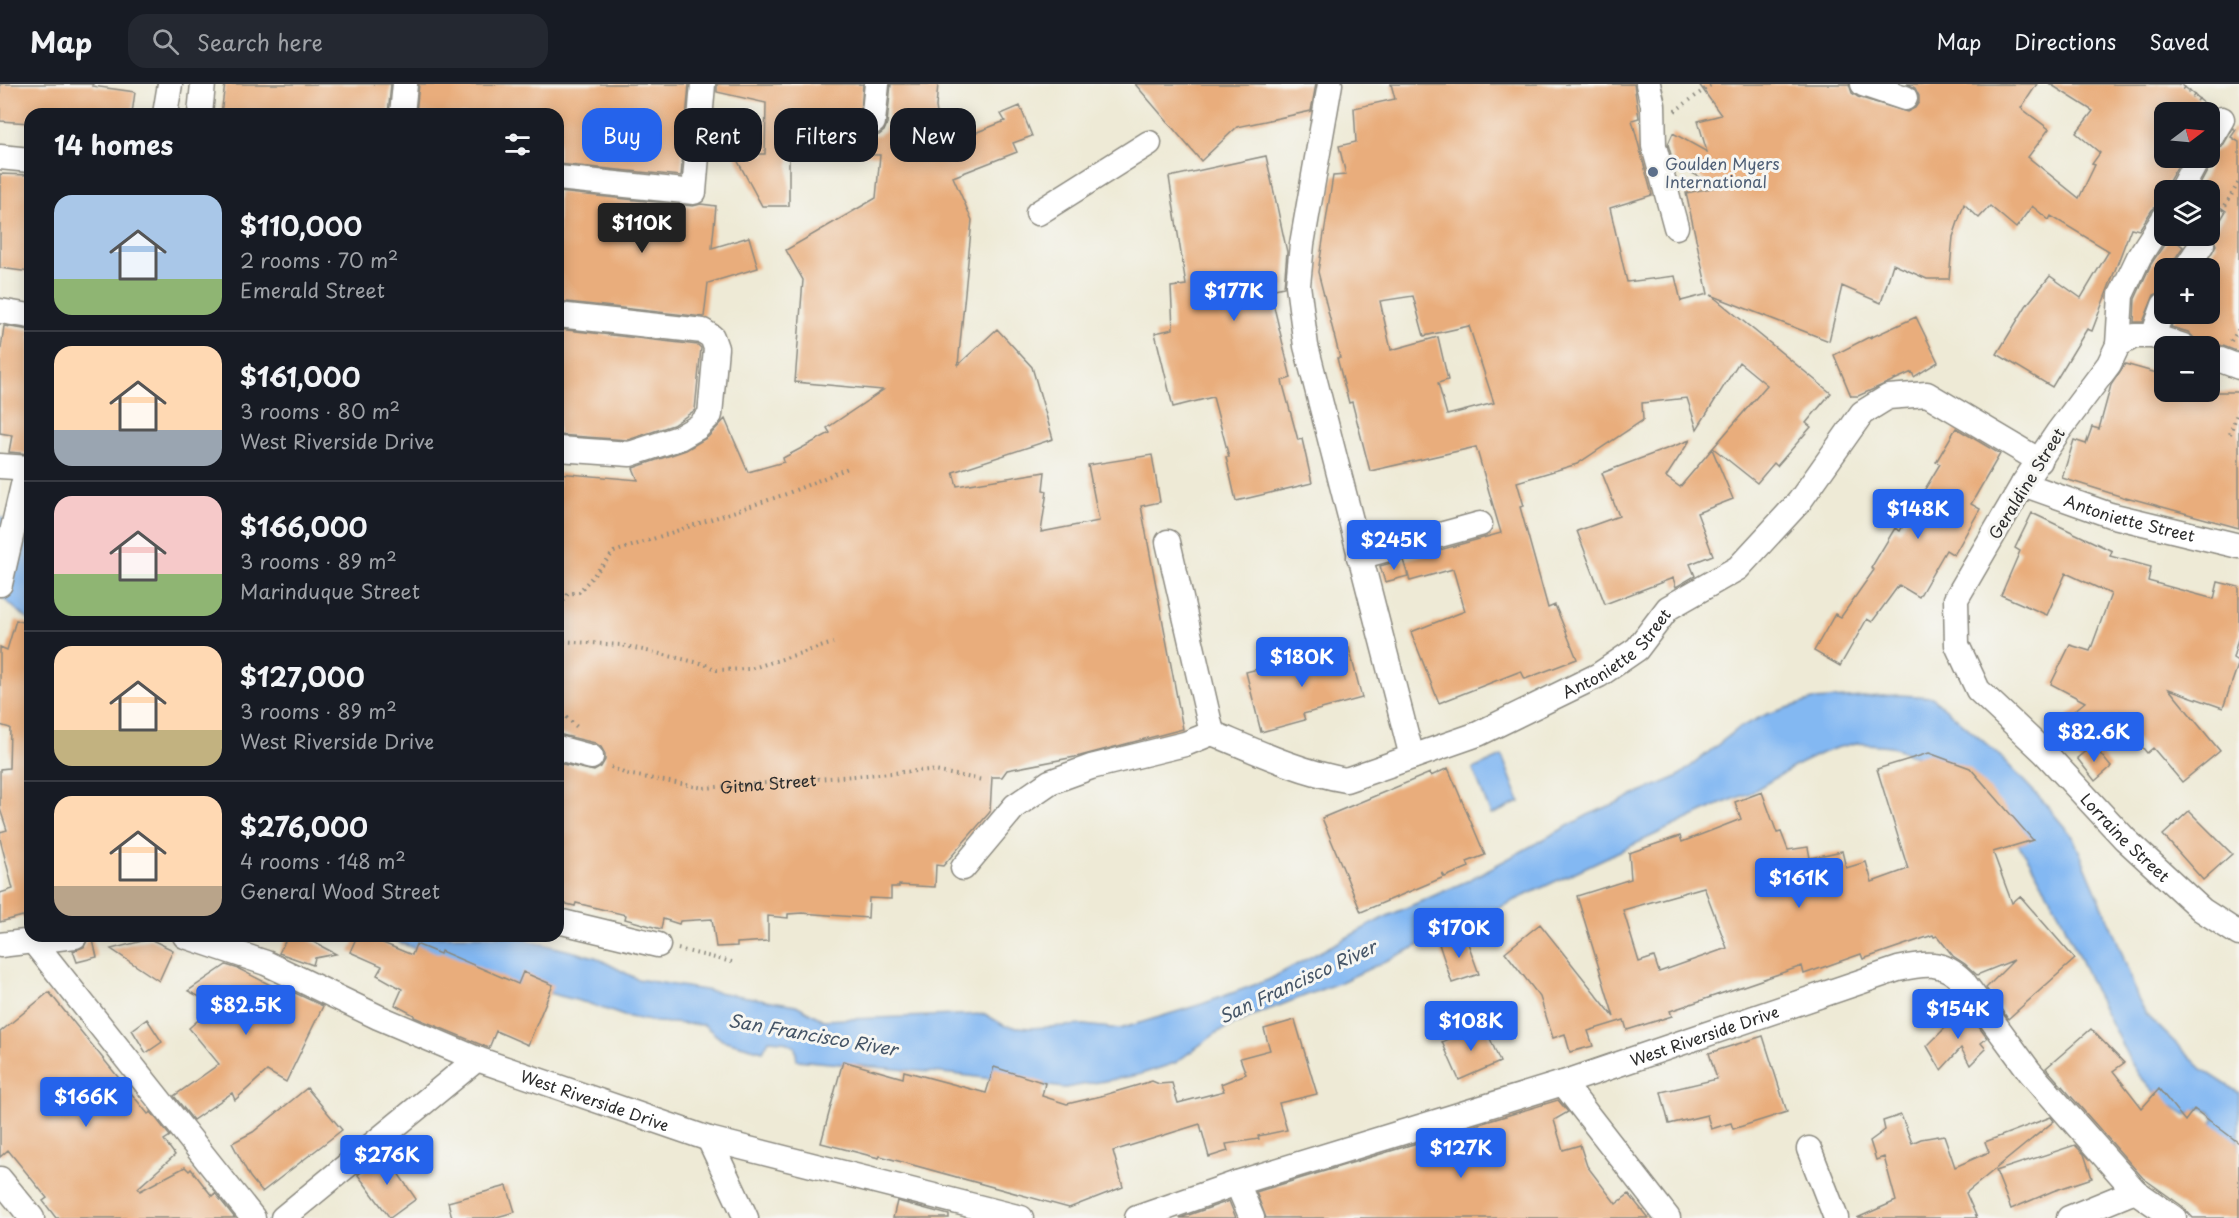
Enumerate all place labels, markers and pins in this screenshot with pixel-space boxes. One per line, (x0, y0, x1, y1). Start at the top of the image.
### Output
place label: Goulden Myers International (1665, 151, 1780, 193)
marker: Goulden Myers International (1646, 165, 1660, 179)
pin: $110K (600, 203, 684, 254)
pin: $177K (1192, 271, 1276, 322)
pin: $148K (1876, 489, 1960, 540)
pin: $245K (1352, 520, 1436, 571)
pin: $180K (1260, 637, 1344, 688)
pin: $82.6K (2045, 712, 2143, 763)
pin: $161K (1757, 858, 1841, 909)
pin: $170K (1417, 908, 1501, 959)
pin: $82.5K (197, 985, 295, 1036)
pin: $154K (1916, 989, 2000, 1040)
pin: $108K (1429, 1001, 1513, 1052)
pin: $166K (44, 1077, 128, 1128)
pin: $127K (1419, 1128, 1503, 1179)
pin: $276K (345, 1135, 429, 1186)

